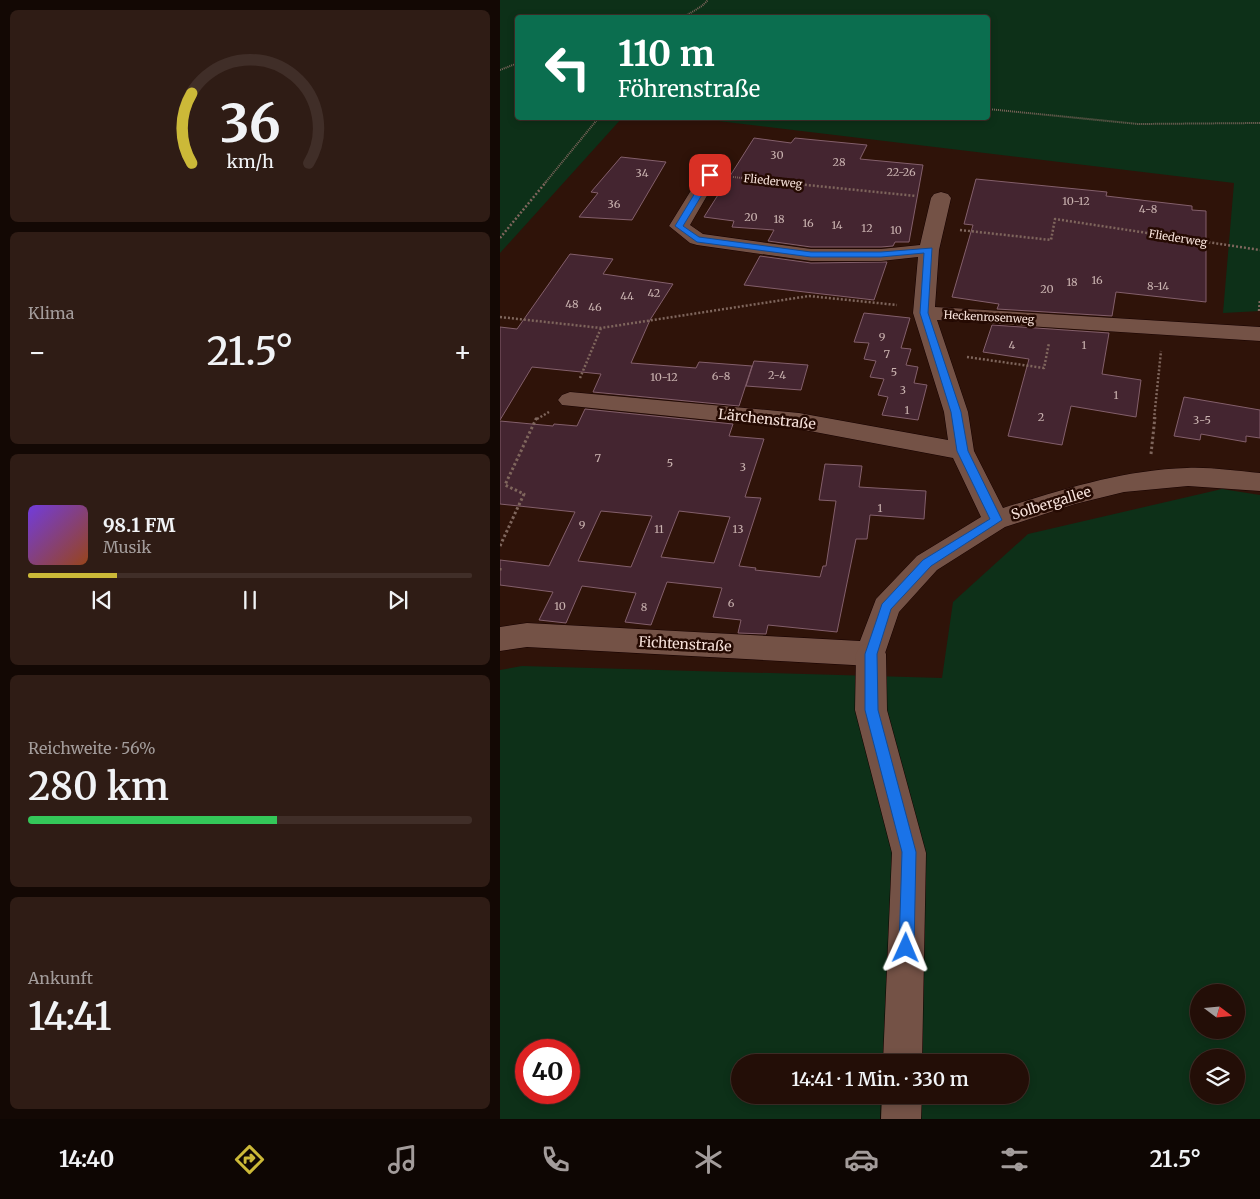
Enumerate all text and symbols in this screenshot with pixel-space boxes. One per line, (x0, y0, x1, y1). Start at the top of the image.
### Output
text: 110 m (618, 32, 715, 76)
icon: left (535, 35, 600, 100)
text: Föhrenstraße (618, 75, 760, 103)
text: 36 (219, 91, 281, 156)
house number: 30 (770, 148, 784, 162)
text: km/h (226, 150, 274, 173)
pin (689, 154, 731, 196)
house number: 28 (833, 155, 846, 169)
icon: arrive (696, 161, 724, 189)
house number: 22-26 (886, 165, 916, 179)
house number: 34 (636, 166, 649, 180)
street label: Fliederweg (743, 171, 803, 191)
house number: 10-12 (1062, 194, 1090, 208)
house number: 36 (608, 197, 621, 211)
house number: 4-8 (1139, 202, 1158, 216)
house number: 20 (744, 210, 758, 224)
house number: 18 (773, 212, 785, 226)
house number: 16 (802, 216, 814, 230)
house number: 14 (831, 218, 843, 232)
house number: 12 (861, 221, 873, 235)
house number: 10 (890, 223, 902, 237)
street label: Fliederweg (1148, 226, 1209, 250)
house number: 16 (1091, 273, 1103, 287)
house number: 18 (1066, 275, 1078, 289)
house number: 8-14 (1147, 279, 1169, 293)
house number: 20 (1040, 282, 1054, 296)
house number: 42 (648, 286, 660, 300)
house number: 44 (620, 289, 634, 303)
house number: 48 (565, 297, 579, 311)
house number: 46 (588, 300, 602, 314)
text: Klima (28, 303, 74, 323)
street label: Heckenrosenweg (943, 308, 1035, 326)
text: 21.5° (207, 328, 293, 375)
house number: 9 (879, 330, 886, 344)
text: − (28, 334, 47, 370)
text: + (453, 334, 472, 370)
house number: 4 (1009, 338, 1016, 352)
house number: 1 (1082, 338, 1087, 352)
house number: 7 (884, 347, 890, 361)
house number: 5 (891, 365, 897, 379)
house number: 2-4 (768, 368, 786, 382)
house number: 6-8 (712, 369, 731, 383)
house number: 10-12 (650, 370, 678, 384)
house number: 3 (900, 383, 906, 397)
house number: 1 (1114, 388, 1119, 402)
house number: 1 (905, 403, 910, 417)
street label: Lärchenstraße (717, 405, 817, 433)
house number: 2 (1038, 410, 1044, 424)
house number: 3-5 (1193, 413, 1211, 427)
house number: 7 (595, 451, 601, 465)
house number: 5 (667, 456, 673, 470)
house number: 3 (740, 460, 746, 474)
street label: Solbergallee (1009, 482, 1093, 524)
house number: 1 (878, 501, 883, 515)
text: 98.1 FM (103, 513, 175, 537)
house number: 9 (579, 518, 586, 532)
house number: 11 (654, 522, 664, 536)
house number: 13 (733, 522, 743, 536)
text: Musik (103, 537, 151, 557)
icon: previous (88, 586, 116, 614)
icon: pause (236, 586, 264, 614)
icon: next (384, 586, 412, 614)
house number: 6 (728, 596, 735, 610)
house number: 10 (554, 599, 566, 613)
house number: 8 (641, 600, 648, 614)
street label: Fichtenstraße (638, 633, 732, 655)
text: Reichweite · 56% (28, 738, 156, 758)
text: 280 km (28, 763, 169, 810)
position arrow (879, 921, 931, 973)
text: Ankunft (28, 968, 93, 988)
north arrow (1190, 984, 1245, 1039)
map controls (1190, 984, 1245, 1104)
text: 14:41 (28, 993, 112, 1040)
speed limit sign: 40 (515, 1039, 580, 1104)
button: layers (1190, 1049, 1245, 1104)
text: 14:41 · 1 Min. · 330 m (791, 1067, 969, 1091)
icon: directions (232, 1142, 267, 1177)
icon: music (385, 1142, 420, 1177)
icon: phone (538, 1142, 573, 1177)
icon: climate (691, 1142, 726, 1177)
icon: car (844, 1142, 879, 1177)
icon: filters (997, 1142, 1032, 1177)
text: 14:40 (59, 1145, 114, 1173)
text: 21.5° (1150, 1145, 1201, 1173)

